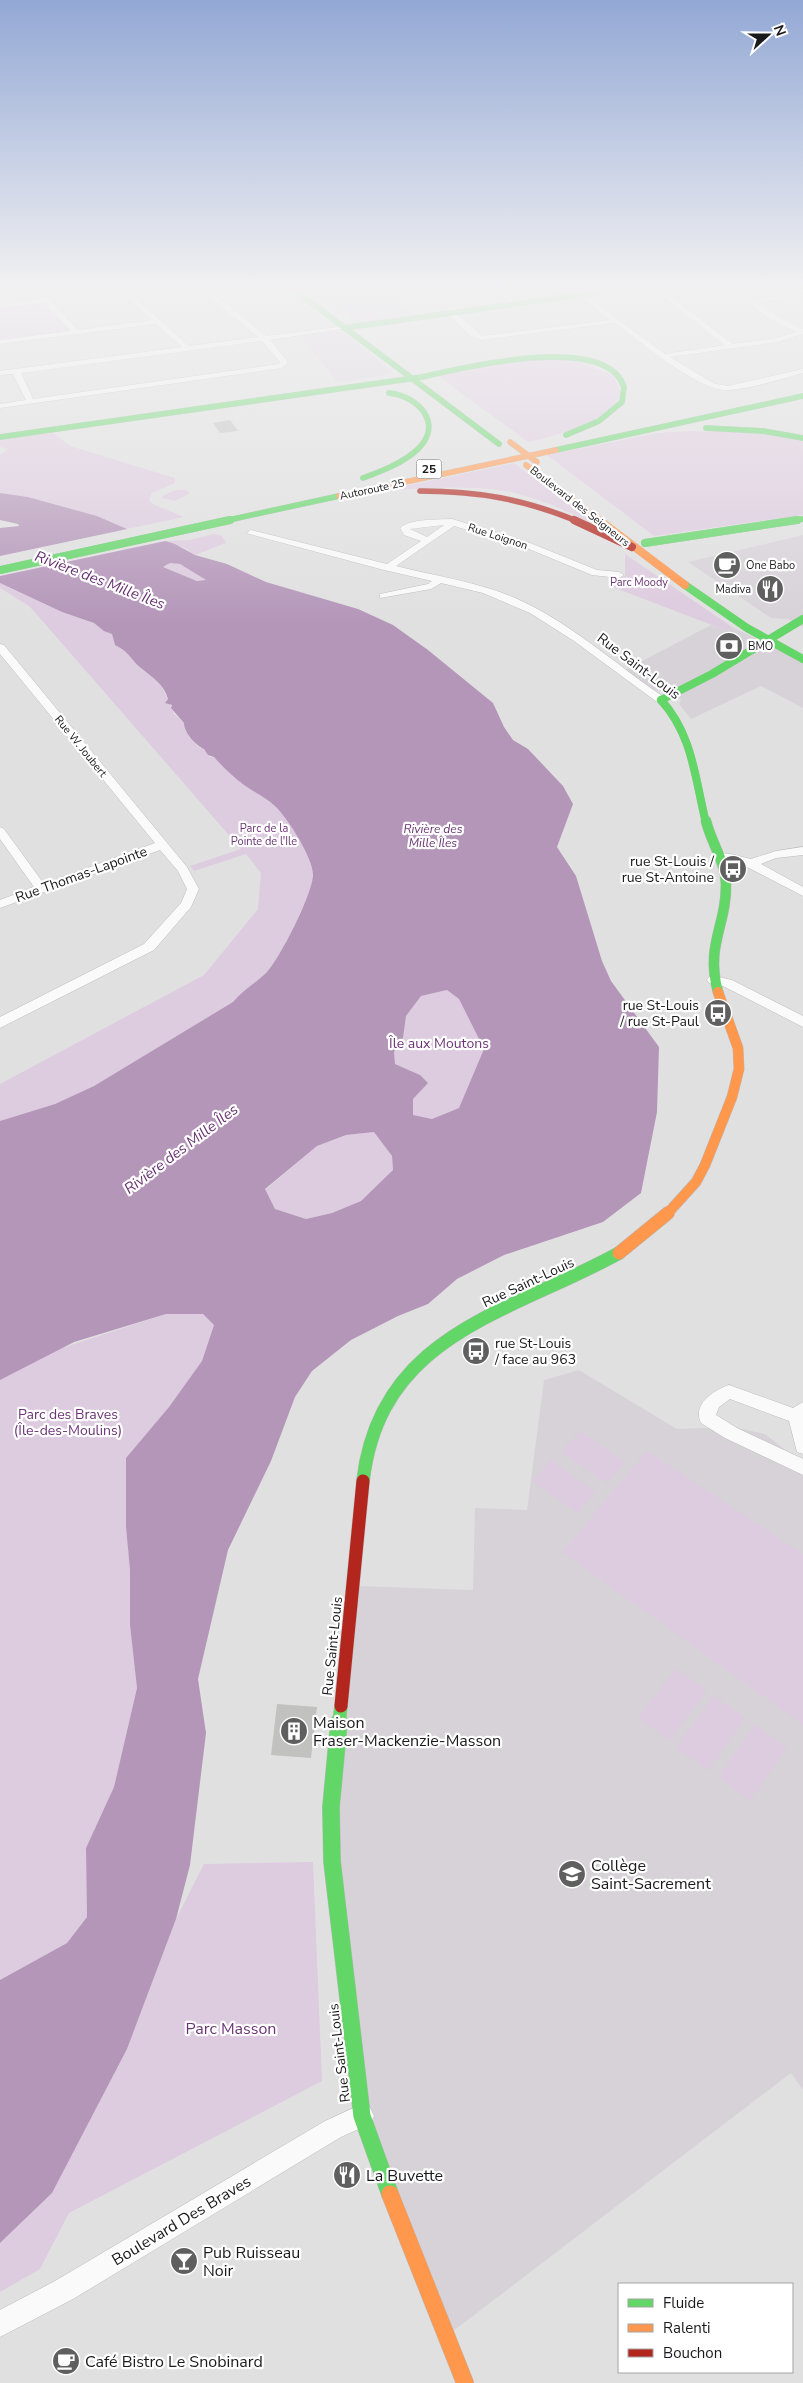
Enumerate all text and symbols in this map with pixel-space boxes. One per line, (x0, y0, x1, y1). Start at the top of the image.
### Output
north arrow (743, 10, 793, 60)
text: N (769, 22, 790, 39)
road number: 25 (416, 459, 442, 478)
street label: Boulevard des Seigneurs (527, 463, 633, 550)
street label: Autoroute 25 (338, 475, 406, 504)
street label: Rue Loignon (466, 520, 530, 553)
water label: Rivière des Mille Îles (32, 546, 168, 614)
cafe icon: One Babo (712, 550, 742, 580)
place label: One Babo (746, 558, 795, 573)
restaurant icon: Madiva (755, 574, 785, 604)
park label: Parc Moody (610, 575, 668, 590)
place label: Madiva (715, 582, 751, 597)
street label: Rue Saint-Louis (593, 629, 684, 704)
bank icon: BMO (714, 631, 744, 661)
place label: BMO (748, 639, 773, 654)
street label: Rue W. Joubert (51, 712, 110, 780)
park label: Parc de la Pointe de l'Ile (231, 821, 297, 849)
water label: Rivière des Mille Îles (404, 821, 463, 851)
street label: Rue Thomas-Lapointe (13, 842, 150, 907)
place label: rue St-Louis / rue St-Antoine (622, 852, 715, 887)
bus stop icon: rue St-Louis / rue St-Antoine (718, 854, 748, 884)
place label: rue St-Louis / rue St-Paul (619, 996, 700, 1031)
bus stop icon: rue St-Louis / rue St-Paul (703, 998, 733, 1028)
park label: Île aux Moutons (388, 1034, 489, 1053)
water label: Rivière des Mille Îles (120, 1099, 242, 1199)
street label: Rue Saint-Louis (479, 1253, 577, 1312)
place label: rue St-Louis / face au 963 (494, 1334, 576, 1369)
bus stop icon: rue St-Louis / face au 963 (461, 1336, 491, 1366)
park label: Parc des Braves (Île-des-Moulins) (14, 1405, 122, 1440)
street label: Rue Saint-Louis (318, 1595, 347, 1696)
place label: Maison Fraser-Mackenzie-Masson (313, 1712, 501, 1752)
building icon: Maison Fraser-Mackenzie-Masson (279, 1716, 309, 1746)
place label: Collège Saint-Sacrement (591, 1855, 711, 1895)
school or university icon: Collège Saint-Sacrement (557, 1859, 587, 1889)
street label: Rue Saint-Louis (324, 2002, 355, 2103)
park label: Parc Masson (186, 2018, 276, 2040)
restaurant icon: La Buvette (332, 2160, 362, 2190)
place label: La Buvette (366, 2165, 443, 2187)
street label: Boulevard Des Braves (108, 2171, 255, 2271)
place label: Pub Ruisseau Noir (203, 2242, 300, 2282)
bar icon: Pub Ruisseau Noir (169, 2246, 199, 2276)
legend (618, 2283, 793, 2373)
text: Fluide (663, 2293, 704, 2313)
text: Ralenti (663, 2318, 711, 2338)
text: Bouchon (663, 2343, 722, 2363)
cafe icon: Café Bistro Le Snobinard (51, 2346, 81, 2376)
place label: Café Bistro Le Snobinard (85, 2351, 263, 2373)

